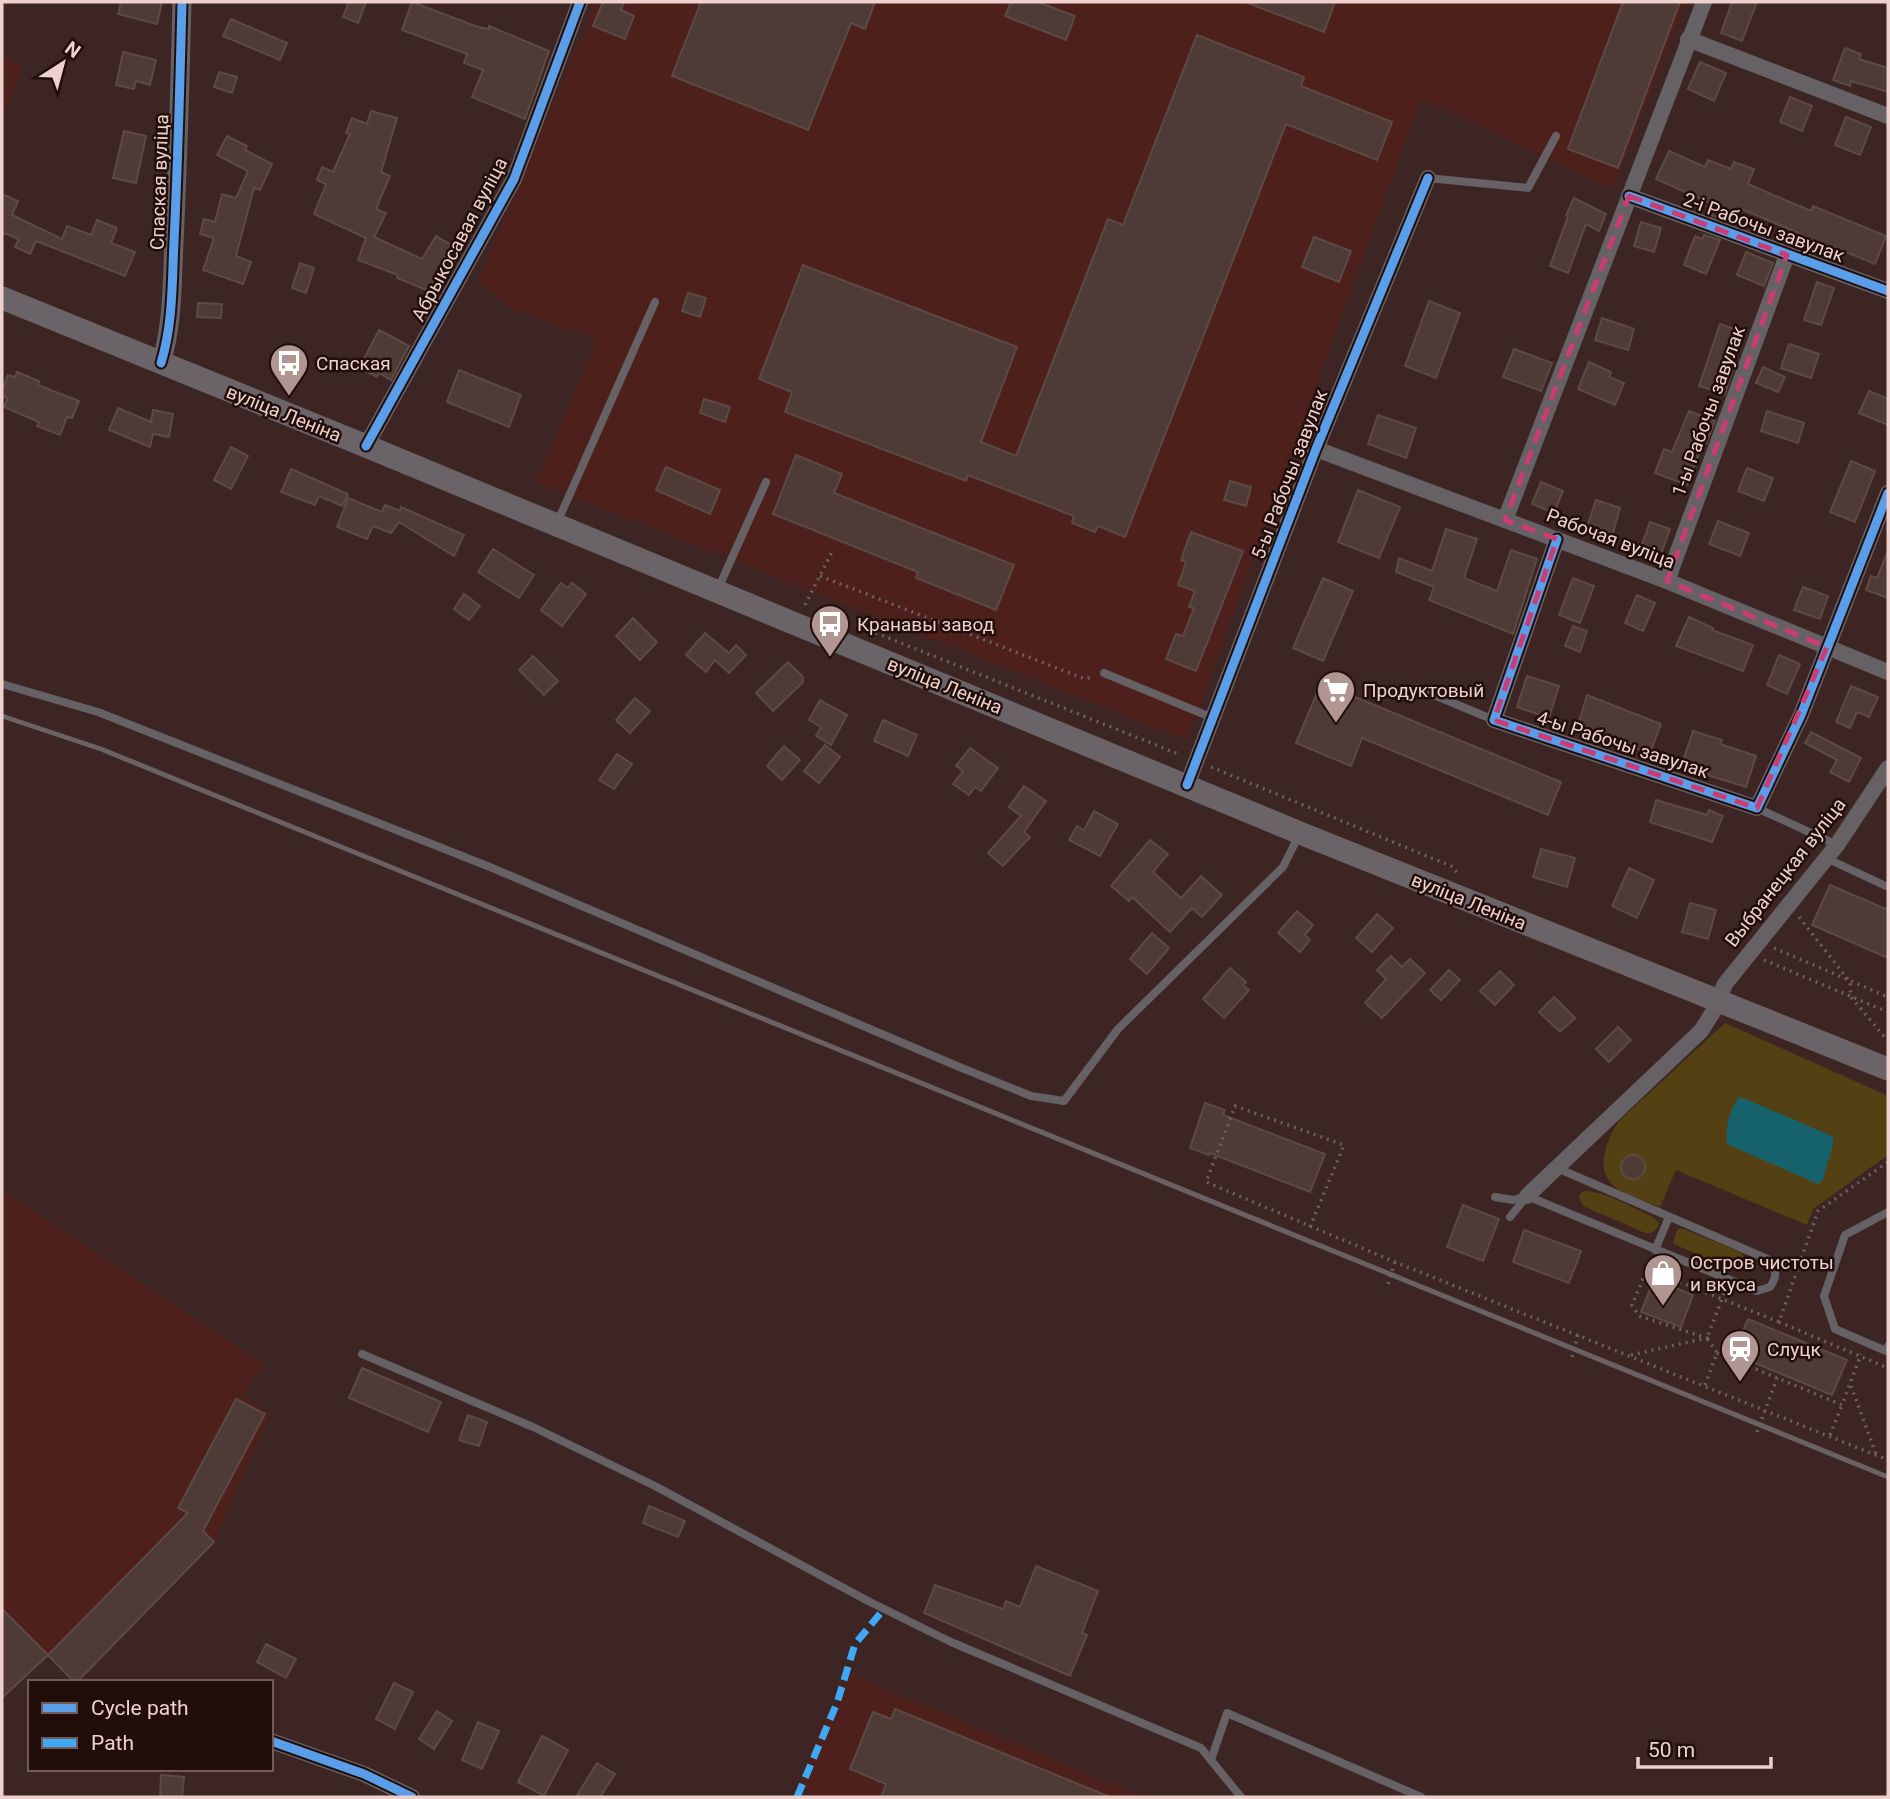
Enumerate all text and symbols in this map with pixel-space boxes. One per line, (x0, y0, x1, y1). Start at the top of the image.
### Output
north arrow (28, 28, 98, 98)
text: N (61, 36, 85, 63)
street label: Спаская вуліца (146, 114, 173, 250)
street label: Абрыкосавая вуліца (406, 153, 512, 325)
street label: 2-і Рабочы завулак (1680, 188, 1848, 268)
street label: 1-ы Рабочы завулак (1667, 322, 1750, 500)
bus stop icon: Спаская (268, 342, 310, 397)
place label: Спаская (316, 352, 391, 375)
street label: вуліца Леніна (223, 380, 345, 447)
street label: 5-ы Рабочы завулак (1247, 385, 1333, 562)
street label: Рабочая вуліца (1543, 503, 1678, 574)
bus stop icon: Кранавы завод (809, 603, 851, 658)
place label: Кранавы завод (857, 613, 994, 636)
street label: вуліца Леніна (884, 652, 1006, 719)
supermarket icon: Продуктовый (1315, 669, 1357, 724)
place label: Продуктовый (1363, 679, 1484, 702)
street label: 4-ы Рабочы завулак (1534, 706, 1713, 783)
street label: Выбранецкая вуліца (1720, 793, 1851, 951)
street label: вуліца Леніна (1408, 868, 1530, 935)
place label: Остров чистоты и вкуса (1690, 1251, 1834, 1296)
shop icon: Остров чистоты и вкуса (1642, 1252, 1684, 1307)
station icon: Слуцк (1719, 1328, 1761, 1383)
place label: Слуцк (1767, 1338, 1822, 1361)
legend (28, 1680, 273, 1771)
text: Cycle path (91, 1696, 189, 1720)
scale bar (1638, 1726, 1771, 1770)
text: Path (91, 1731, 134, 1755)
text: 50 m (1648, 1738, 1695, 1762)

